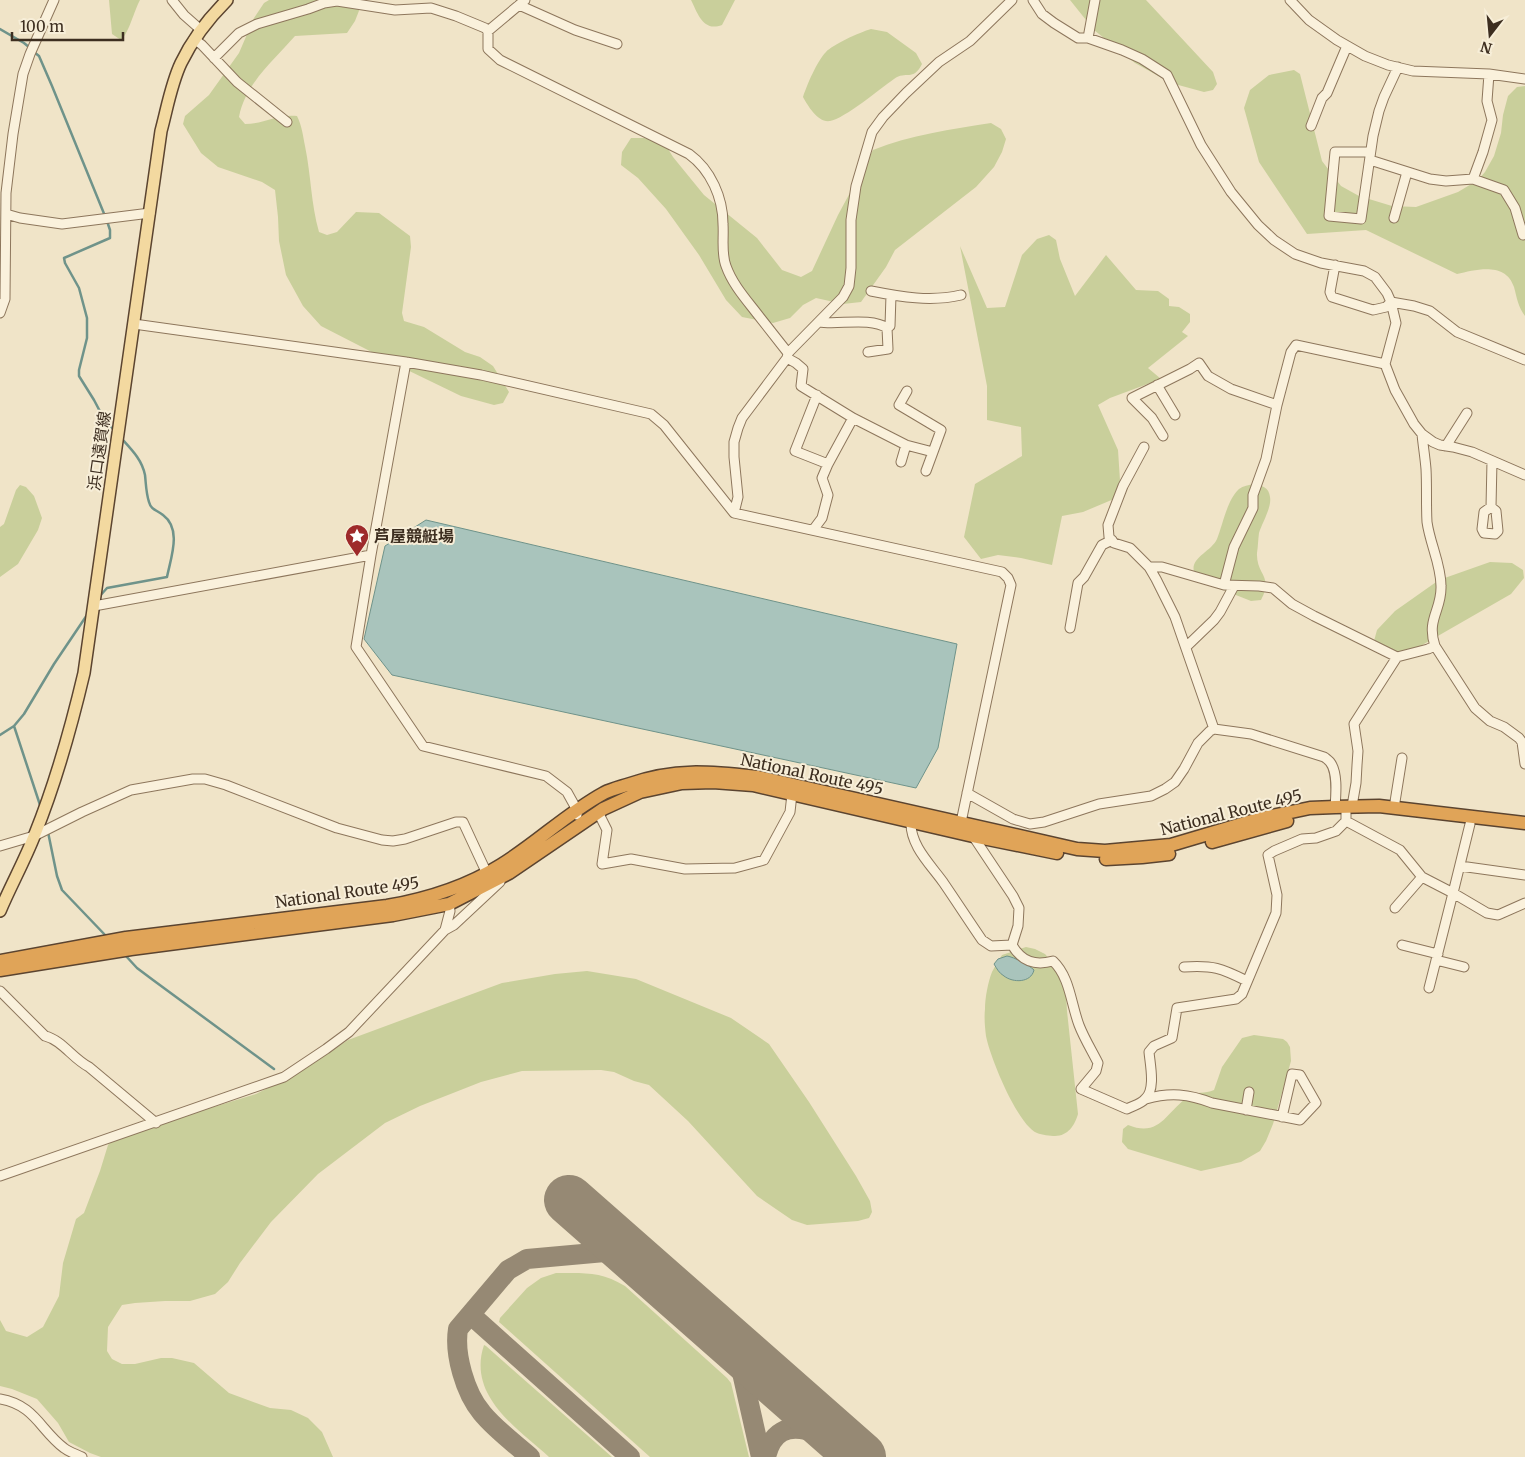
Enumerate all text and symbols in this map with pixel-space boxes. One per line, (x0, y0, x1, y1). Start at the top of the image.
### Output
scale bar (12, 10, 124, 42)
north arrow (1465, 10, 1515, 60)
text: 100 m (20, 17, 64, 36)
text: N (1479, 37, 1494, 58)
street label: 浜口遠賀線 (84, 410, 114, 492)
place icon: 芦屋競艇場 (344, 523, 370, 557)
place label: 芦屋競艇場 (374, 526, 454, 546)
street label: National Route 495 (739, 749, 885, 799)
street label: National Route 495 (1158, 785, 1304, 839)
street label: National Route 495 (274, 872, 420, 912)

